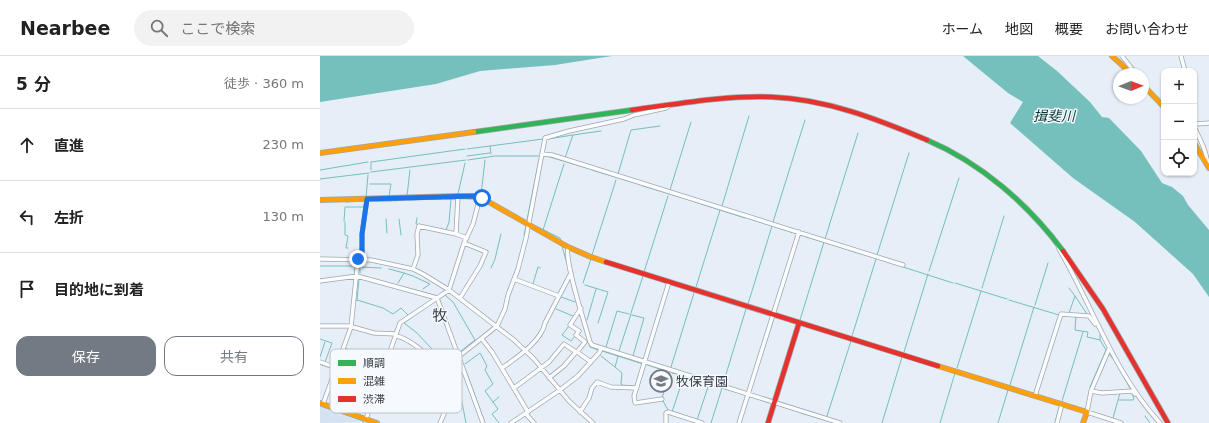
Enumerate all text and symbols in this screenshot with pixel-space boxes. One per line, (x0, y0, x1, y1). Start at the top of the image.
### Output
search box (134, 10, 414, 46)
text: Nearbee (20, 17, 110, 39)
icon: search (148, 17, 170, 39)
text: ここで検索 (180, 20, 255, 38)
text: ホーム (941, 21, 983, 37)
text: 地図 (1005, 21, 1033, 37)
text: 概要 (1055, 21, 1083, 37)
text: お問い合わせ (1105, 21, 1189, 37)
north arrow (1113, 68, 1149, 104)
map controls (1161, 68, 1197, 176)
button: + (1161, 68, 1197, 104)
text: 5 分 (16, 74, 51, 94)
text: 徒歩 · 360 m (224, 76, 304, 91)
button: − (1161, 104, 1197, 140)
water label: 揖斐川 (1033, 108, 1077, 124)
icon: ahead (16, 134, 38, 156)
text: 直進 (54, 137, 84, 155)
text: 230 m (262, 137, 304, 152)
button: locate (1161, 140, 1197, 176)
route start (473, 189, 491, 207)
icon: left (16, 206, 38, 228)
text: 左折 (54, 209, 84, 227)
text: 130 m (262, 209, 304, 224)
route end (349, 250, 367, 268)
icon: arrive (16, 278, 38, 300)
text: 目的地に到着 (54, 281, 144, 299)
district label: 牧 (432, 307, 448, 325)
button: 保存 (16, 336, 156, 376)
button: 共有 (164, 336, 304, 376)
legend (330, 349, 462, 413)
text: 順調 (363, 357, 385, 370)
school or university icon: 牧保育園 (648, 368, 674, 394)
place label: 牧保育園 (676, 374, 728, 389)
text: 混雑 (363, 375, 385, 388)
text: 渋滞 (363, 393, 385, 406)

